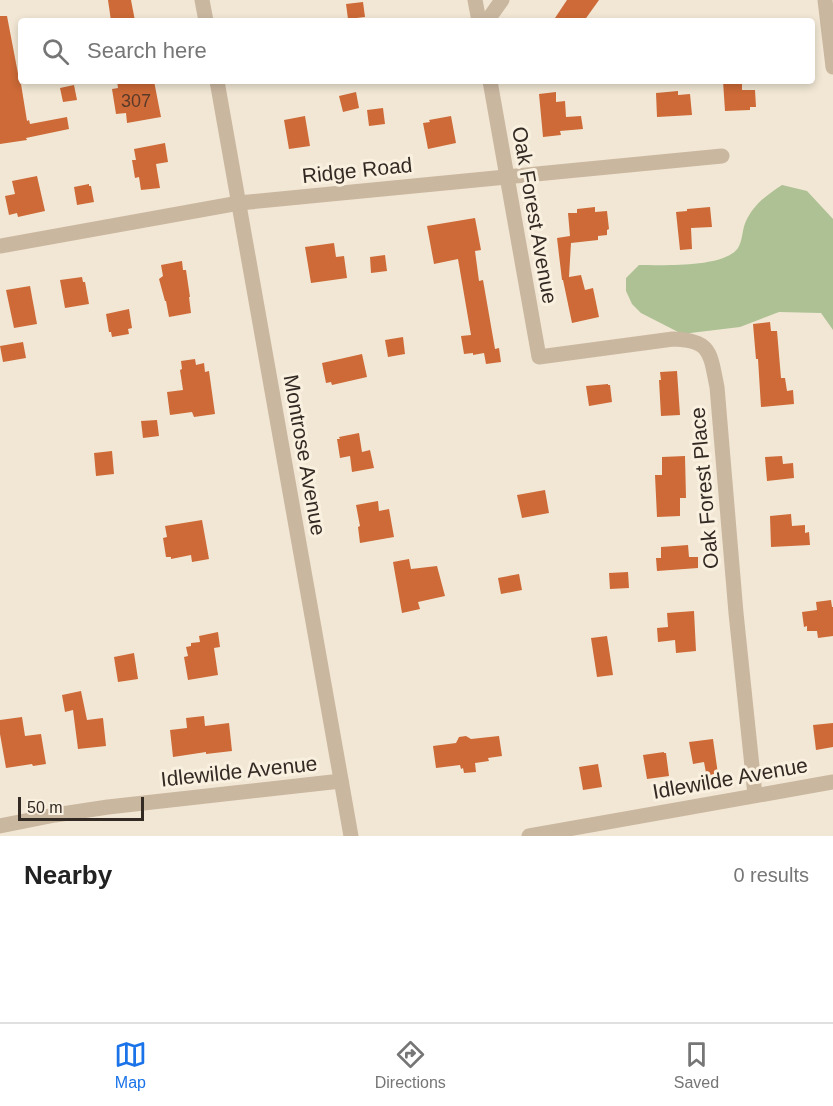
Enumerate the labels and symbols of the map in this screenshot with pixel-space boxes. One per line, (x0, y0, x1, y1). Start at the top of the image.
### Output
house number: 307 (121, 91, 151, 111)
street label: Oak Forest Avenue (508, 125, 562, 305)
street label: Ridge Road (301, 153, 413, 187)
street label: Montrose Avenue (280, 373, 330, 537)
street label: Oak Forest Place (685, 406, 723, 570)
street label: Idlewilde Avenue (160, 751, 318, 791)
street label: Idlewilde Avenue (651, 753, 809, 803)
scale bar (18, 794, 144, 822)

